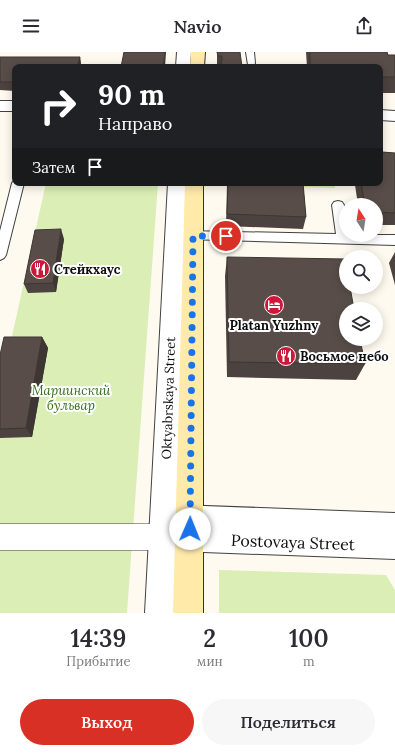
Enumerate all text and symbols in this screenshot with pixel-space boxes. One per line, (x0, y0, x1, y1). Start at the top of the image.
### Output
icon: menu (20, 15, 42, 37)
text: Navio (173, 15, 222, 38)
icon: share (353, 15, 375, 37)
text: 90 m (98, 77, 165, 113)
icon: right (32, 80, 84, 132)
text: Направо (98, 112, 172, 135)
icon: arrive (84, 156, 106, 178)
text: Затем (32, 158, 76, 177)
north arrow (339, 198, 383, 242)
map controls (339, 198, 383, 346)
pin (209, 219, 243, 253)
icon: arrive (215, 225, 237, 247)
button: search (339, 250, 383, 294)
restaurant icon: Стейкхаус (29, 258, 51, 280)
place label: Стейкхаус (54, 261, 121, 278)
hotel icon: Platan Yuzhny (263, 294, 285, 316)
button: layers (339, 302, 383, 346)
place label: Platan Yuzhny (230, 317, 319, 334)
street label: Oktyabrskaya Street (158, 336, 179, 460)
restaurant icon: Восьмое небо (275, 345, 297, 367)
place label: Восьмое небо (300, 348, 389, 365)
park label: Мариинский бульвар (32, 382, 111, 414)
position arrow (169, 508, 211, 550)
street label: Postovaya Street (231, 530, 356, 554)
text: 14:39 (71, 623, 126, 654)
text: 2 (203, 623, 216, 654)
text: 100 (289, 623, 329, 654)
text: Прибытие (66, 653, 130, 670)
text: мин (197, 653, 223, 670)
text: m (303, 653, 315, 670)
button: Выход (20, 699, 194, 745)
button: Поделиться (202, 699, 375, 745)

